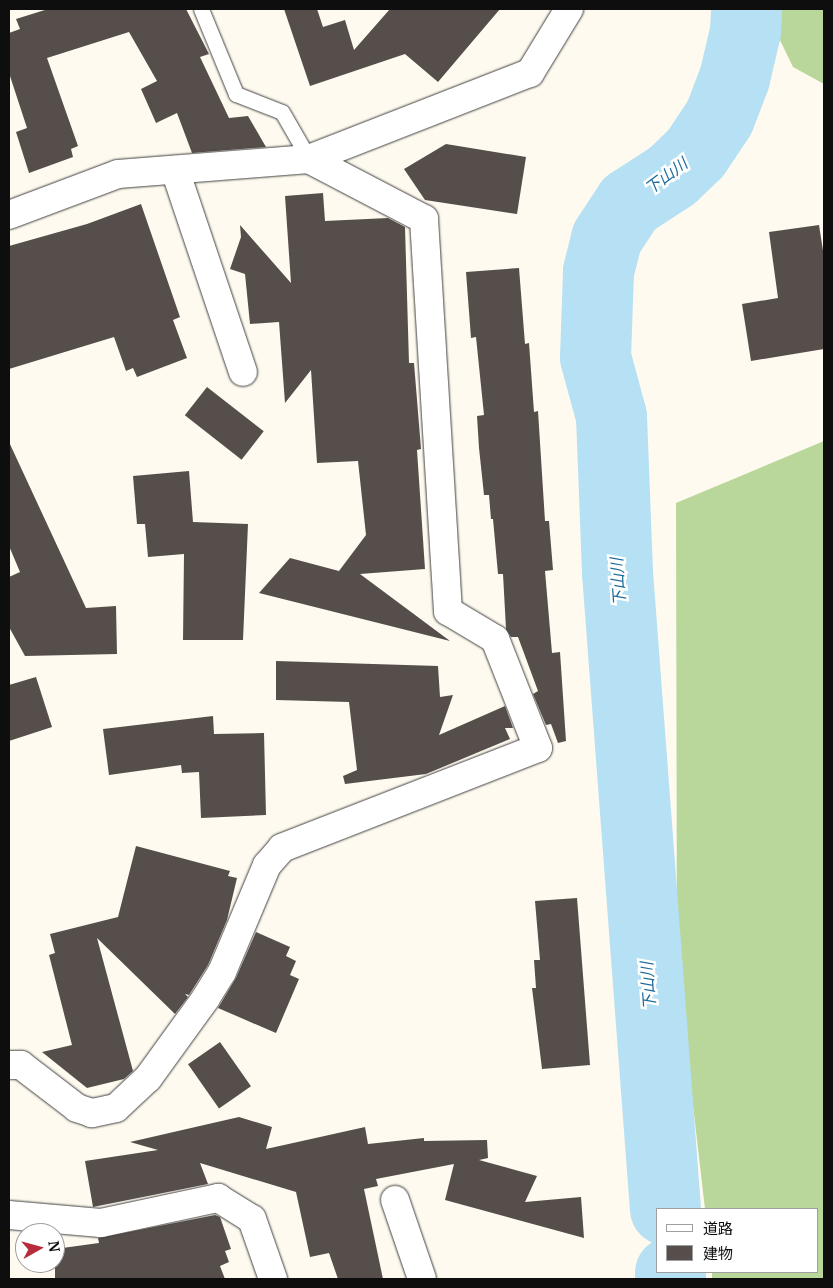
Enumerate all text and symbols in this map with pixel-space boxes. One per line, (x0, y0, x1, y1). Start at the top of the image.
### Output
water label: 下山川 (641, 154, 691, 198)
water label: 下山川 (607, 557, 629, 607)
water label: 下山川 (637, 961, 659, 1011)
legend (656, 1208, 818, 1273)
text: 道路 (703, 1219, 733, 1238)
north arrow (15, 1223, 65, 1273)
text: N (44, 1240, 64, 1253)
text: 建物 (703, 1244, 733, 1263)

